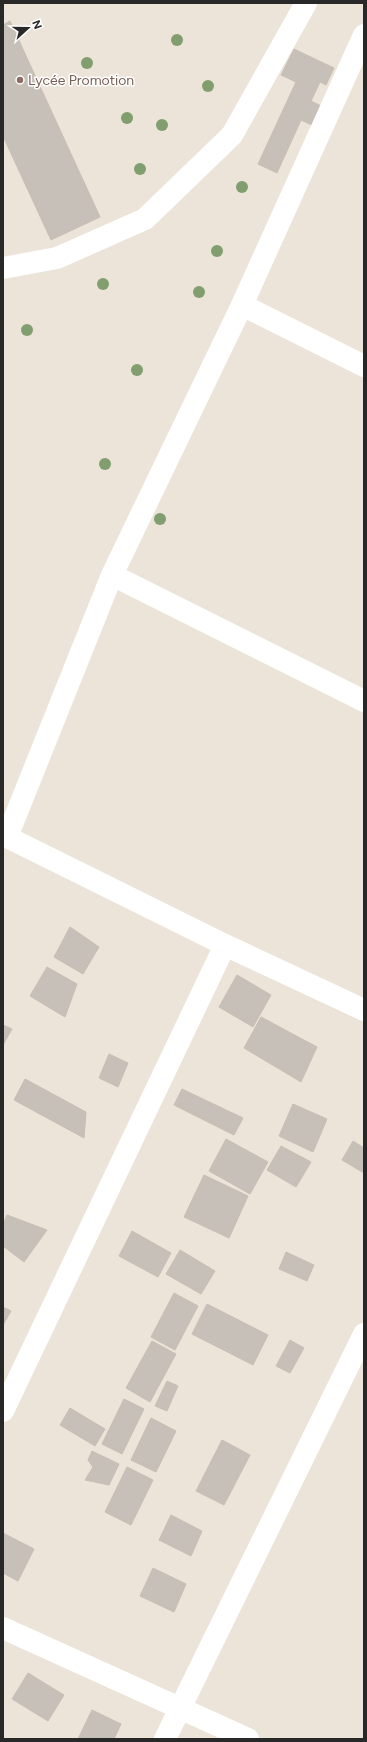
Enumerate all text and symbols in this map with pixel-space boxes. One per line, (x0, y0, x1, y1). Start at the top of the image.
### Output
north arrow (8, 8, 48, 48)
text: N (29, 18, 44, 31)
place label: Lycée Promotion (28, 72, 134, 89)
marker: Lycée Promotion (15, 75, 25, 85)

